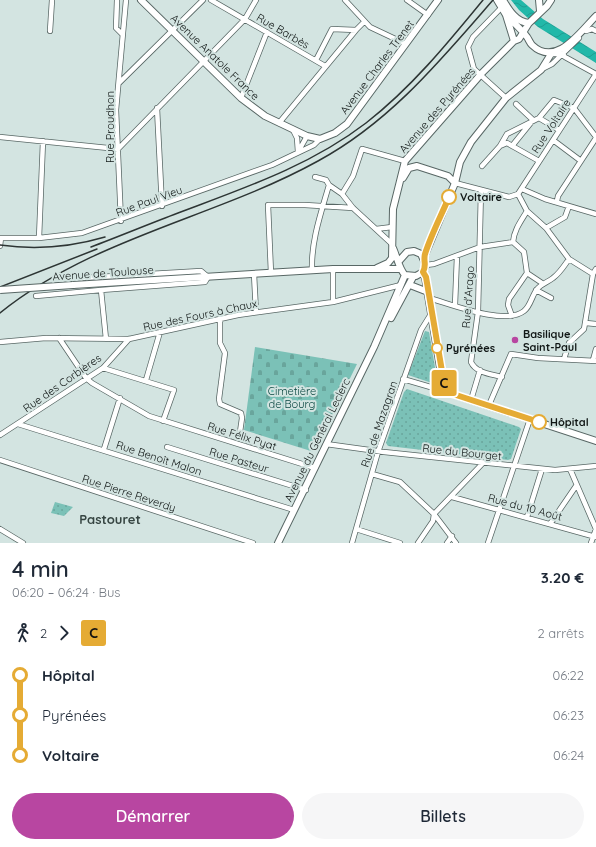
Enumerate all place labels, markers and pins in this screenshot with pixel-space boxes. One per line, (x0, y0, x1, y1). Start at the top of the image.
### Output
marker: Voltaire (441, 189, 457, 205)
place label: Voltaire (460, 190, 503, 204)
place label: Basilique Saint-Paul (523, 327, 577, 354)
marker: Basilique Saint-Paul (510, 335, 520, 345)
place label: Pyrénées (446, 341, 495, 355)
marker: Pyrénées (431, 342, 443, 354)
marker: Hôpital (531, 414, 547, 430)
place label: Hôpital (550, 415, 589, 429)

